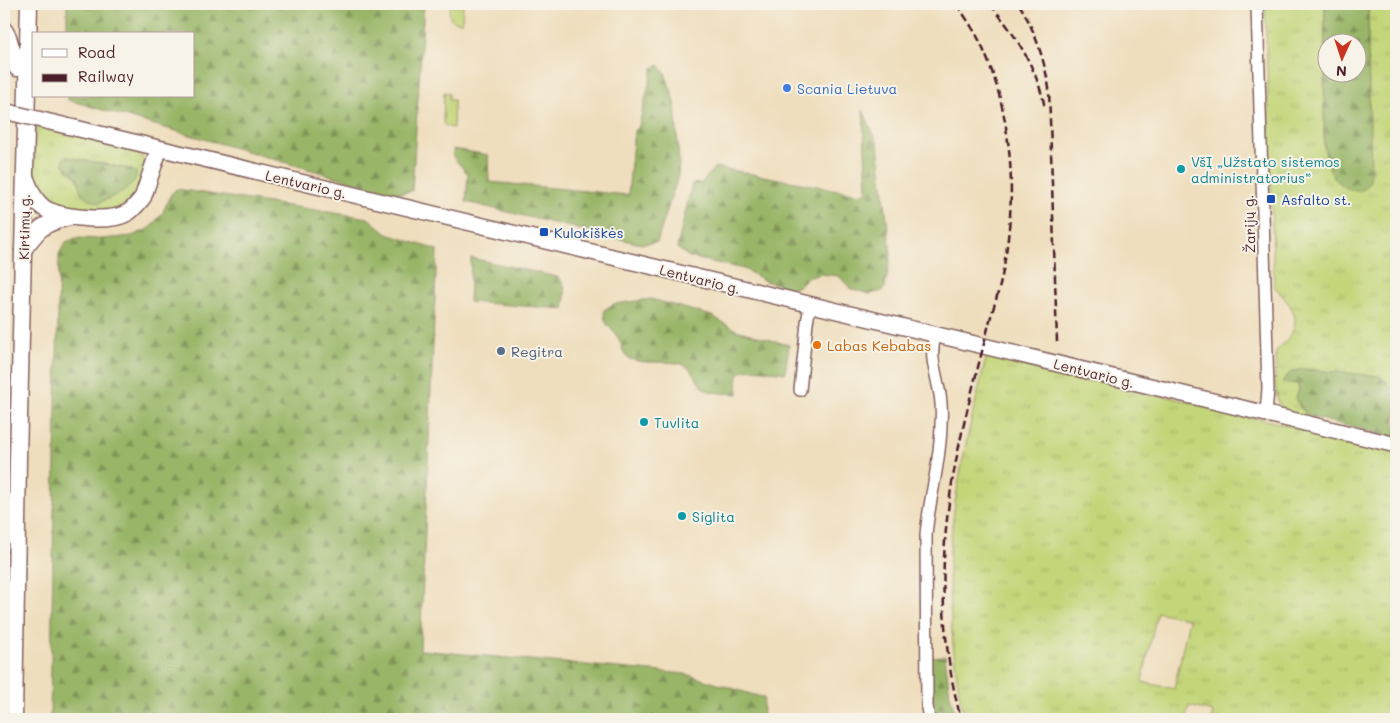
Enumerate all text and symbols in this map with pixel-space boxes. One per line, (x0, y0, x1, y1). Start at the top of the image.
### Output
legend (32, 32, 195, 98)
north arrow (1318, 32, 1368, 82)
text: Road (78, 42, 115, 62)
text: N (1335, 62, 1347, 81)
text: Railway (78, 66, 134, 86)
place label: Scania Lietuva (797, 79, 897, 98)
marker: Scania Lietuva (781, 82, 793, 94)
place label: VšĮ „Užstato sistemos administratorius“ (1191, 152, 1340, 187)
marker: VšĮ „Užstato sistemos administratorius“ (1175, 163, 1187, 175)
street label: Lentvario g. (264, 165, 348, 203)
place label: Asfalto st. (1281, 190, 1351, 209)
marker: Asfalto st. (1265, 193, 1277, 205)
street label: Kirtimų g. (14, 194, 34, 260)
street label: Žarijų g. (1238, 194, 1260, 254)
place label: Kulokiškės (554, 223, 624, 242)
marker: Kulokiškės (538, 226, 550, 238)
street label: Lentvario g. (658, 260, 742, 298)
place label: Labas Kebabas (827, 336, 931, 355)
marker: Labas Kebabas (811, 339, 823, 351)
place label: Regitra (511, 342, 563, 361)
marker: Regitra (495, 345, 507, 357)
street label: Lentvario g. (1052, 354, 1136, 392)
place label: Tuvlita (654, 413, 700, 432)
marker: Tuvlita (638, 416, 650, 428)
place label: Siglita (692, 507, 735, 526)
marker: Siglita (676, 510, 688, 522)

